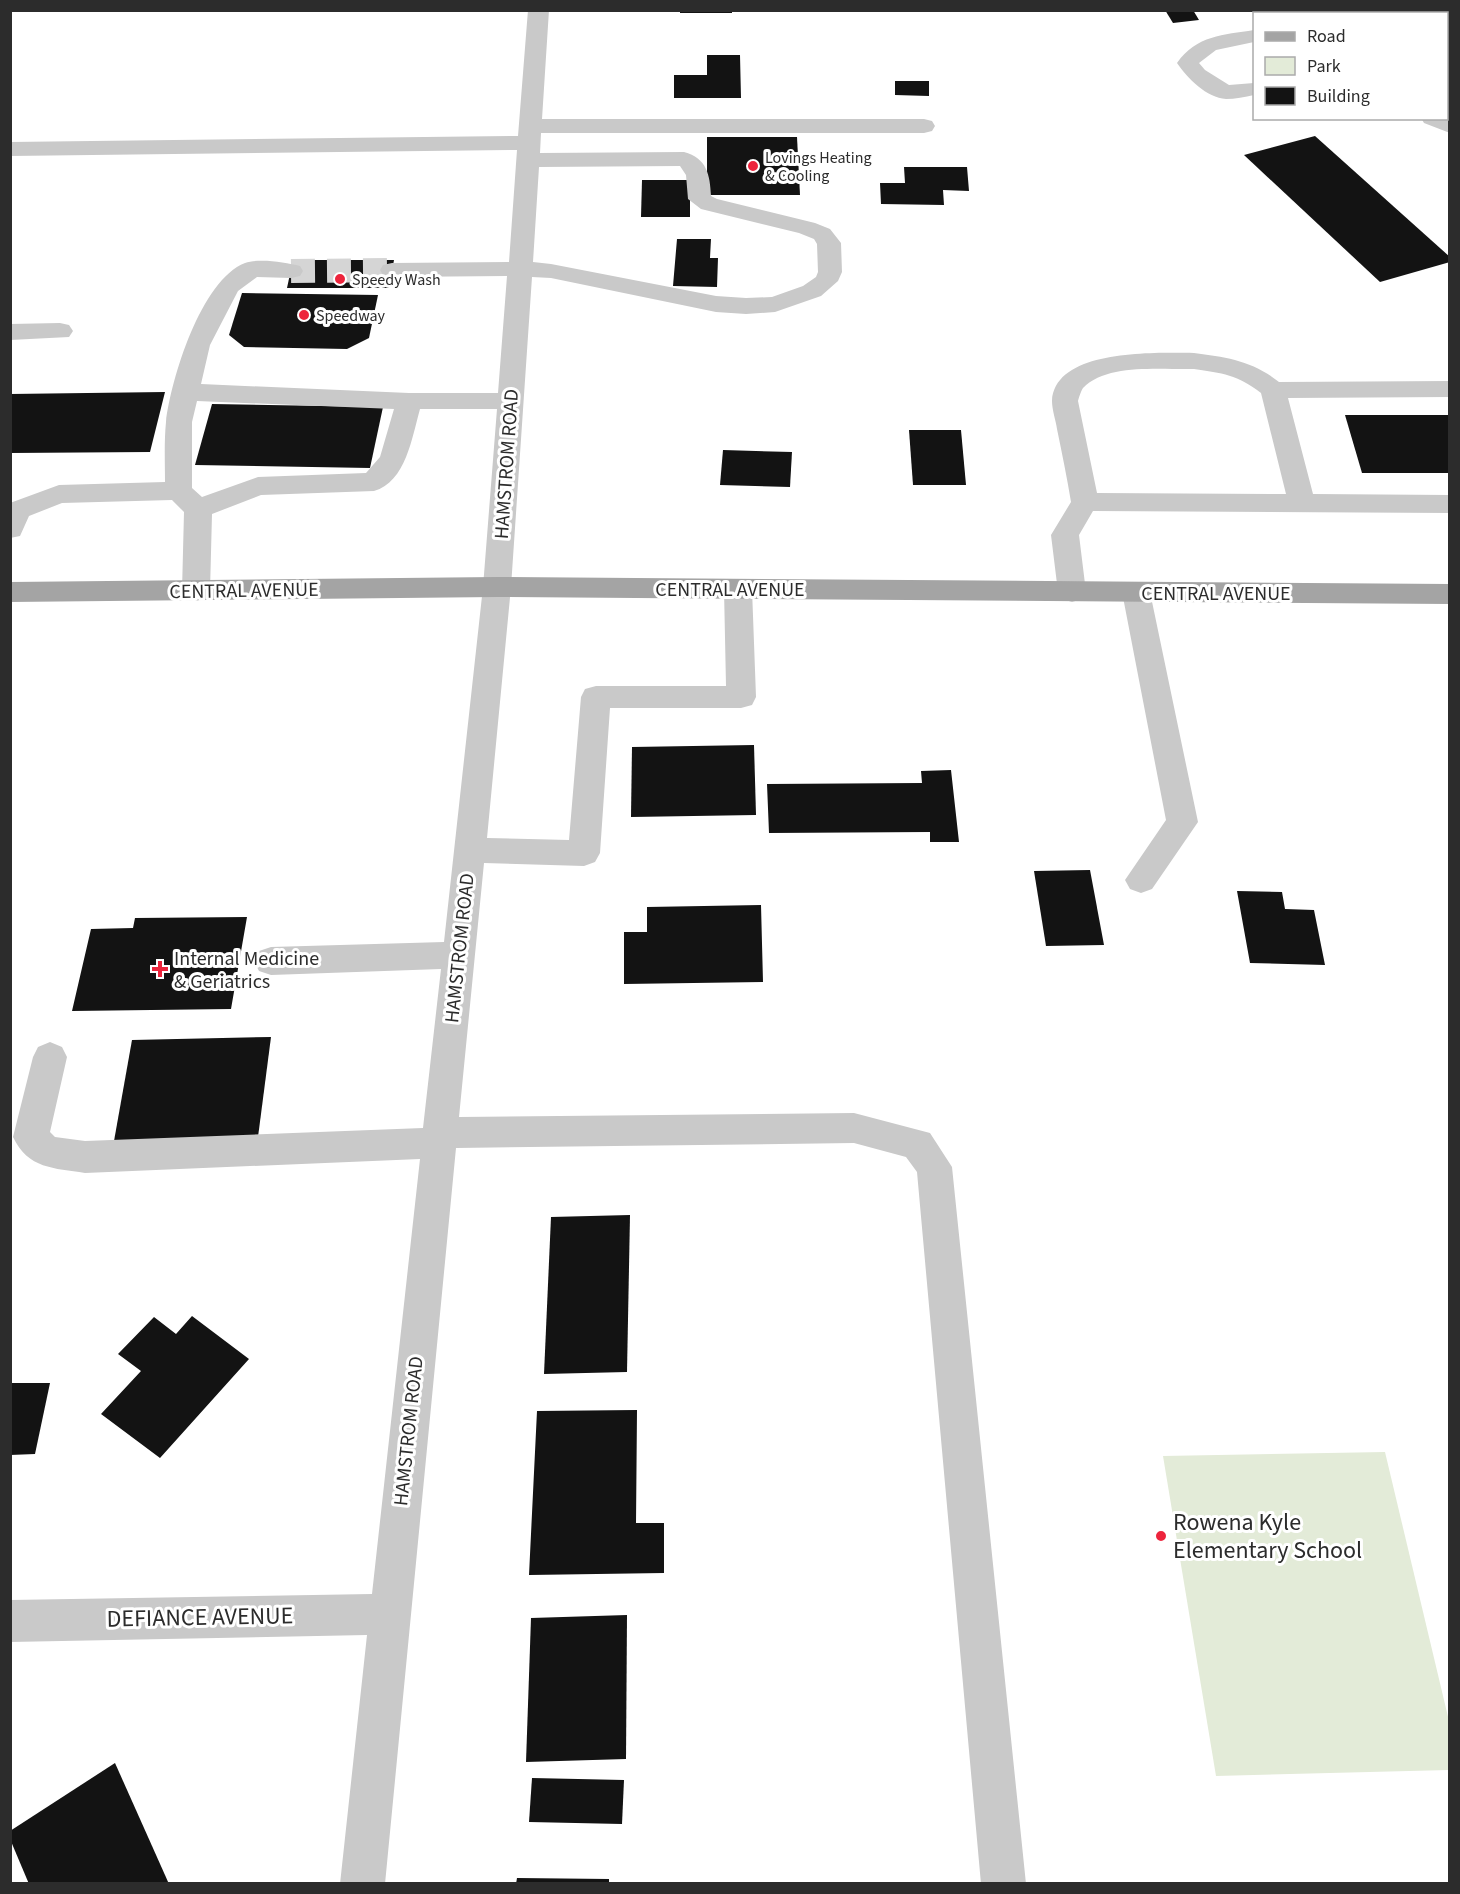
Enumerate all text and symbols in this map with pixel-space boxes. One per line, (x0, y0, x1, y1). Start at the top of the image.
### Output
legend (1253, 12, 1448, 120)
text: Road (1307, 24, 1346, 49)
text: Park (1307, 54, 1341, 79)
text: Building (1307, 84, 1370, 109)
place label: Lovings Heating & Cooling (765, 147, 871, 187)
marker: Lovings Heating & Cooling (746, 159, 760, 173)
place label: Speedy Wash (352, 269, 441, 291)
marker: Speedy Wash (333, 272, 347, 286)
place label: Speedway (316, 305, 386, 327)
marker: Speedway (297, 308, 311, 322)
street label: HAMSTROM ROAD (488, 388, 526, 540)
street label: CENTRAL AVENUE (169, 576, 319, 606)
street label: CENTRAL AVENUE (655, 576, 805, 604)
street label: CENTRAL AVENUE (1141, 580, 1291, 608)
street label: HAMSTROM ROAD (438, 872, 482, 1024)
place label: Internal Medicine & Geriatrics (174, 945, 319, 996)
marker: Internal Medicine & Geriatrics (151, 960, 169, 978)
street label: HAMSTROM ROAD (387, 1355, 431, 1507)
place label: Rowena Kyle Elementary School (1173, 1505, 1362, 1568)
marker: Rowena Kyle Elementary School (1154, 1529, 1168, 1543)
street label: DEFIANCE AVENUE (106, 1598, 294, 1637)

